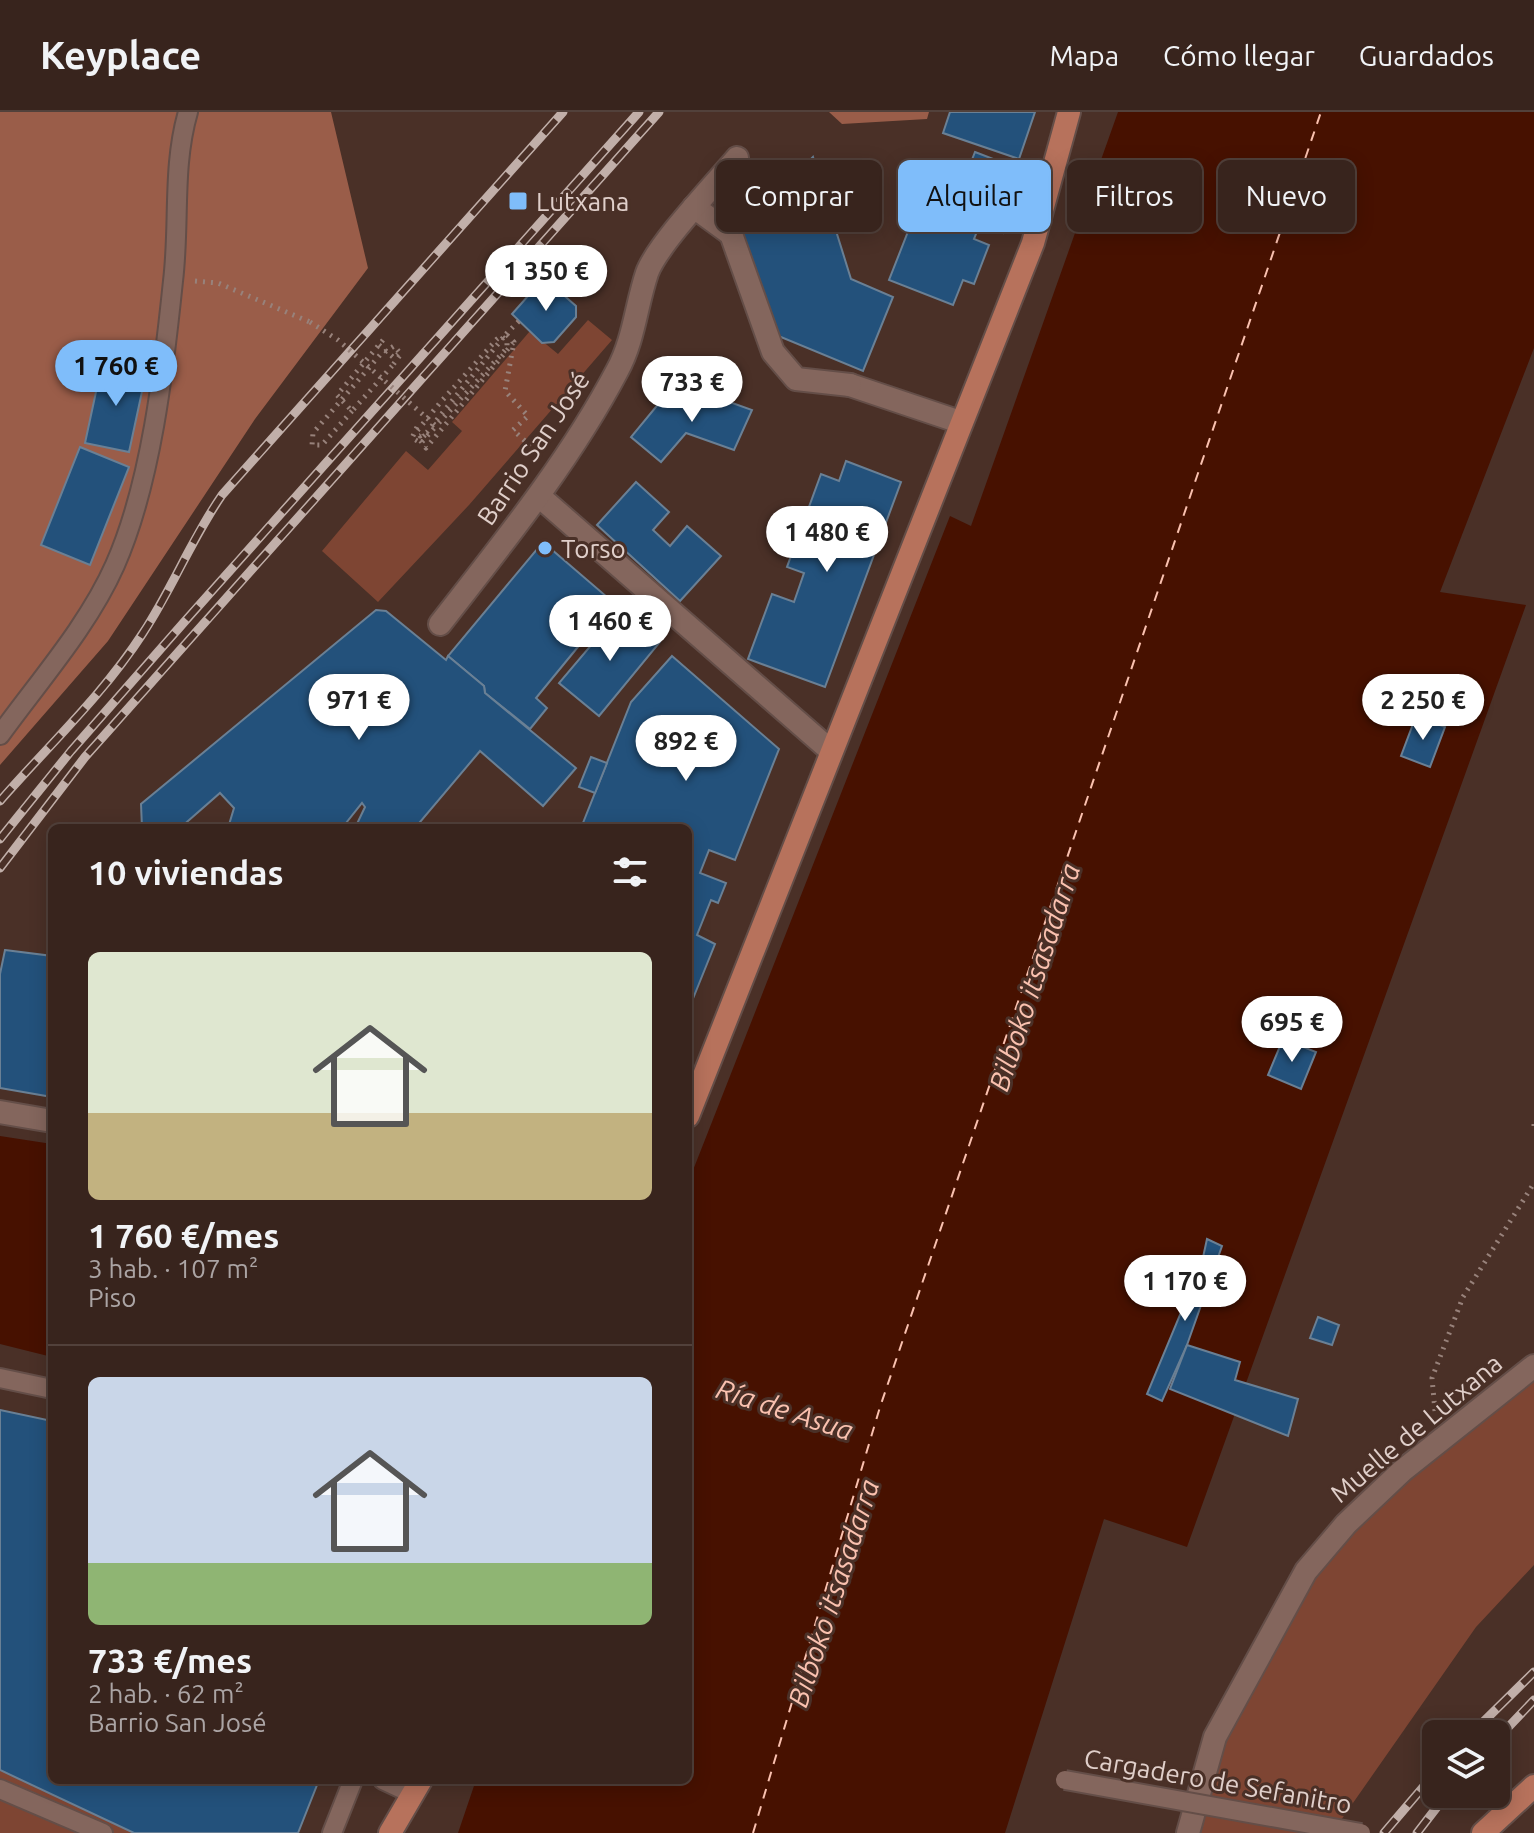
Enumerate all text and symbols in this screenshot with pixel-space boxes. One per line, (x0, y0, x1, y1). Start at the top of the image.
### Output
text: Keyplace (40, 34, 201, 76)
text: Mapa (1050, 40, 1119, 71)
text: Cómo llegar (1163, 40, 1315, 71)
text: Guardados (1359, 40, 1494, 71)
chip: Comprar (716, 160, 882, 232)
chip: Alquilar (898, 160, 1051, 232)
chip: Filtros (1067, 160, 1202, 232)
chip: Nuevo (1218, 160, 1355, 232)
place label: Lutxana (536, 187, 629, 216)
marker: Lutxana (507, 190, 529, 212)
pin: 1 350 € (472, 245, 620, 313)
text: 1 350 € (503, 256, 589, 285)
pin: 1 760 € (42, 340, 190, 408)
text: 1 760 € (73, 351, 159, 380)
pin: 733 € (636, 356, 748, 424)
street label: Barrio San José (471, 366, 595, 530)
text: 733 € (660, 367, 724, 396)
pin: 1 480 € (753, 506, 901, 574)
text: 1 480 € (784, 517, 870, 546)
place label: Torso (561, 534, 626, 563)
marker: Torso (536, 539, 554, 557)
pin: 1 460 € (536, 595, 684, 663)
text: 1 460 € (567, 606, 653, 635)
pin: 971 € (303, 674, 415, 742)
pin: 2 250 € (1349, 674, 1497, 742)
text: 971 € (327, 685, 391, 714)
text: 2 250 € (1380, 685, 1466, 714)
pin: 892 € (630, 715, 742, 783)
text: 892 € (654, 726, 718, 755)
icon: filters (608, 850, 652, 894)
text: 10 viviendas (88, 853, 284, 891)
water label: Bilboko itsasadarra (983, 859, 1085, 1095)
pin: 695 € (1236, 996, 1348, 1064)
icon: home (298, 1004, 442, 1148)
text: 695 € (1260, 1007, 1324, 1036)
text: 1 760 €/mes (88, 1216, 279, 1254)
text: 3 hab. · 107 m² (88, 1254, 258, 1283)
pin: 1 170 € (1111, 1255, 1259, 1323)
text: 1 170 € (1142, 1266, 1228, 1295)
text: Piso (88, 1283, 136, 1312)
street label: Muelle de Lutxana (1324, 1348, 1508, 1508)
water label: Ría de Asua (713, 1372, 857, 1446)
icon: home (298, 1429, 442, 1573)
water label: Bilboko itsasadarra (782, 1475, 884, 1711)
text: 733 €/mes (88, 1641, 252, 1679)
text: 2 hab. · 62 m² (88, 1679, 244, 1708)
text: Barrio San José (88, 1708, 267, 1737)
map controls (1422, 1720, 1510, 1808)
button: layers (1422, 1720, 1510, 1808)
street label: Cargadero de Sefanitro (1082, 1743, 1354, 1819)

